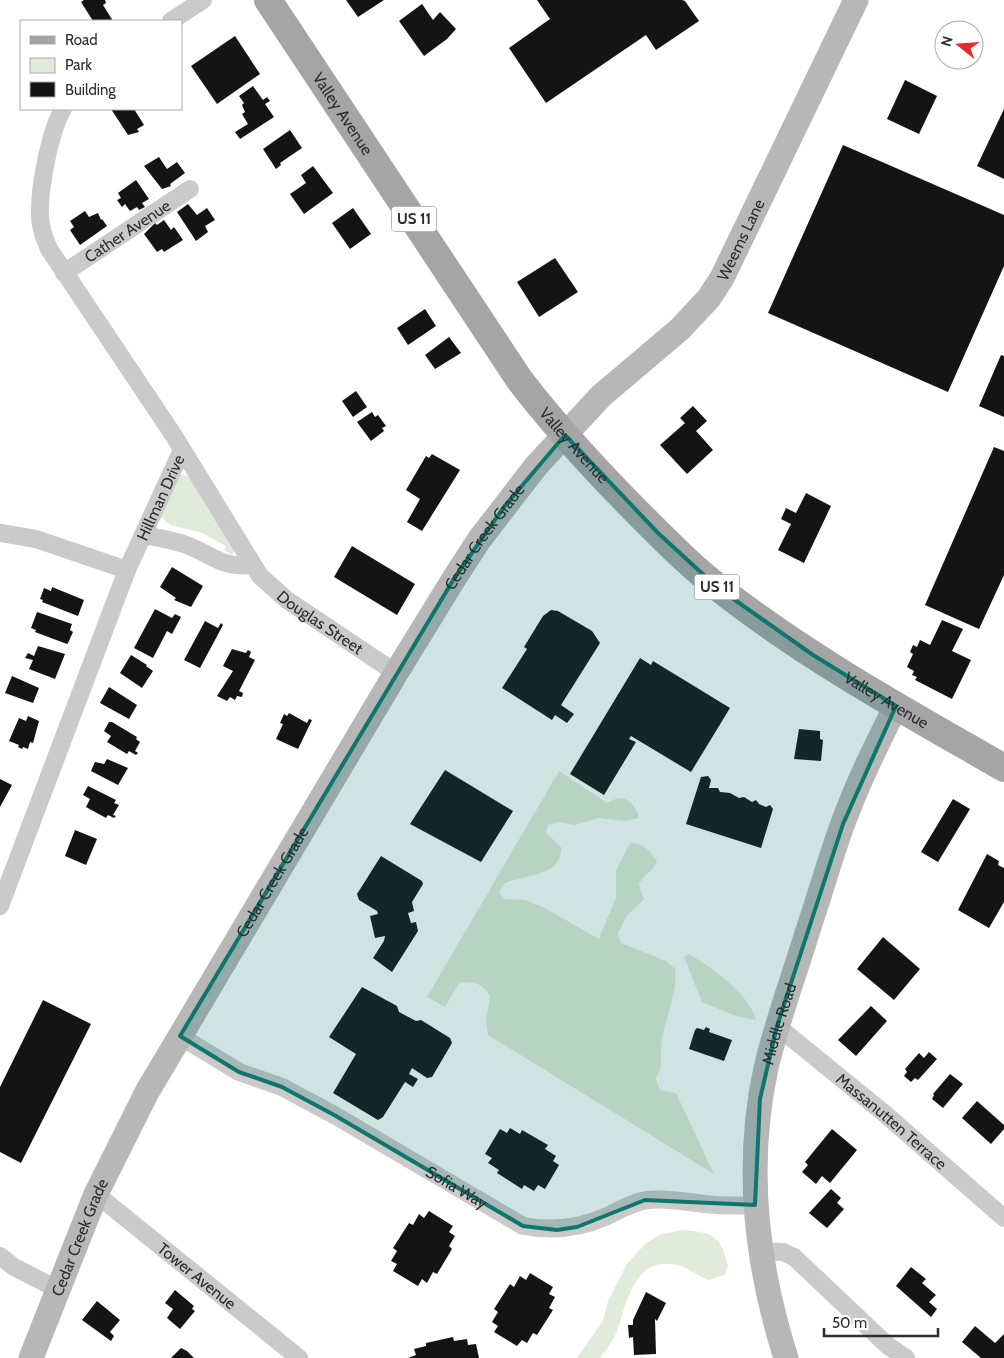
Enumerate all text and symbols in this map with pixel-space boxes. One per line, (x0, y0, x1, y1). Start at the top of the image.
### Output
legend (20, 20, 182, 110)
north arrow (934, 20, 984, 70)
text: Road (65, 31, 98, 49)
text: N (937, 34, 957, 49)
text: Park (65, 56, 92, 74)
street label: Valley Avenue (309, 69, 377, 158)
text: Building (65, 81, 116, 99)
street label: Cather Avenue (81, 196, 174, 267)
street label: Weems Lane (713, 196, 769, 284)
road number: US 11 (392, 206, 436, 232)
street label: Valley Avenue (536, 404, 613, 487)
street label: Hillman Drive (133, 452, 189, 544)
street label: Cedar Creek Grade (440, 481, 528, 593)
road number: US 11 (694, 574, 740, 600)
street label: Douglas Street (273, 587, 367, 659)
street label: Valley Avenue (841, 668, 932, 733)
street label: Cedar Creek Grade (232, 823, 313, 941)
street label: Middle Road (758, 981, 800, 1067)
street label: Massanutten Terrace (832, 1069, 951, 1174)
street label: Sofia Way (422, 1162, 491, 1213)
street label: Cedar Creek Grade (47, 1175, 112, 1299)
street label: Tower Avenue (154, 1239, 240, 1313)
scale bar (824, 1306, 938, 1338)
text: 50 m (832, 1314, 867, 1332)

